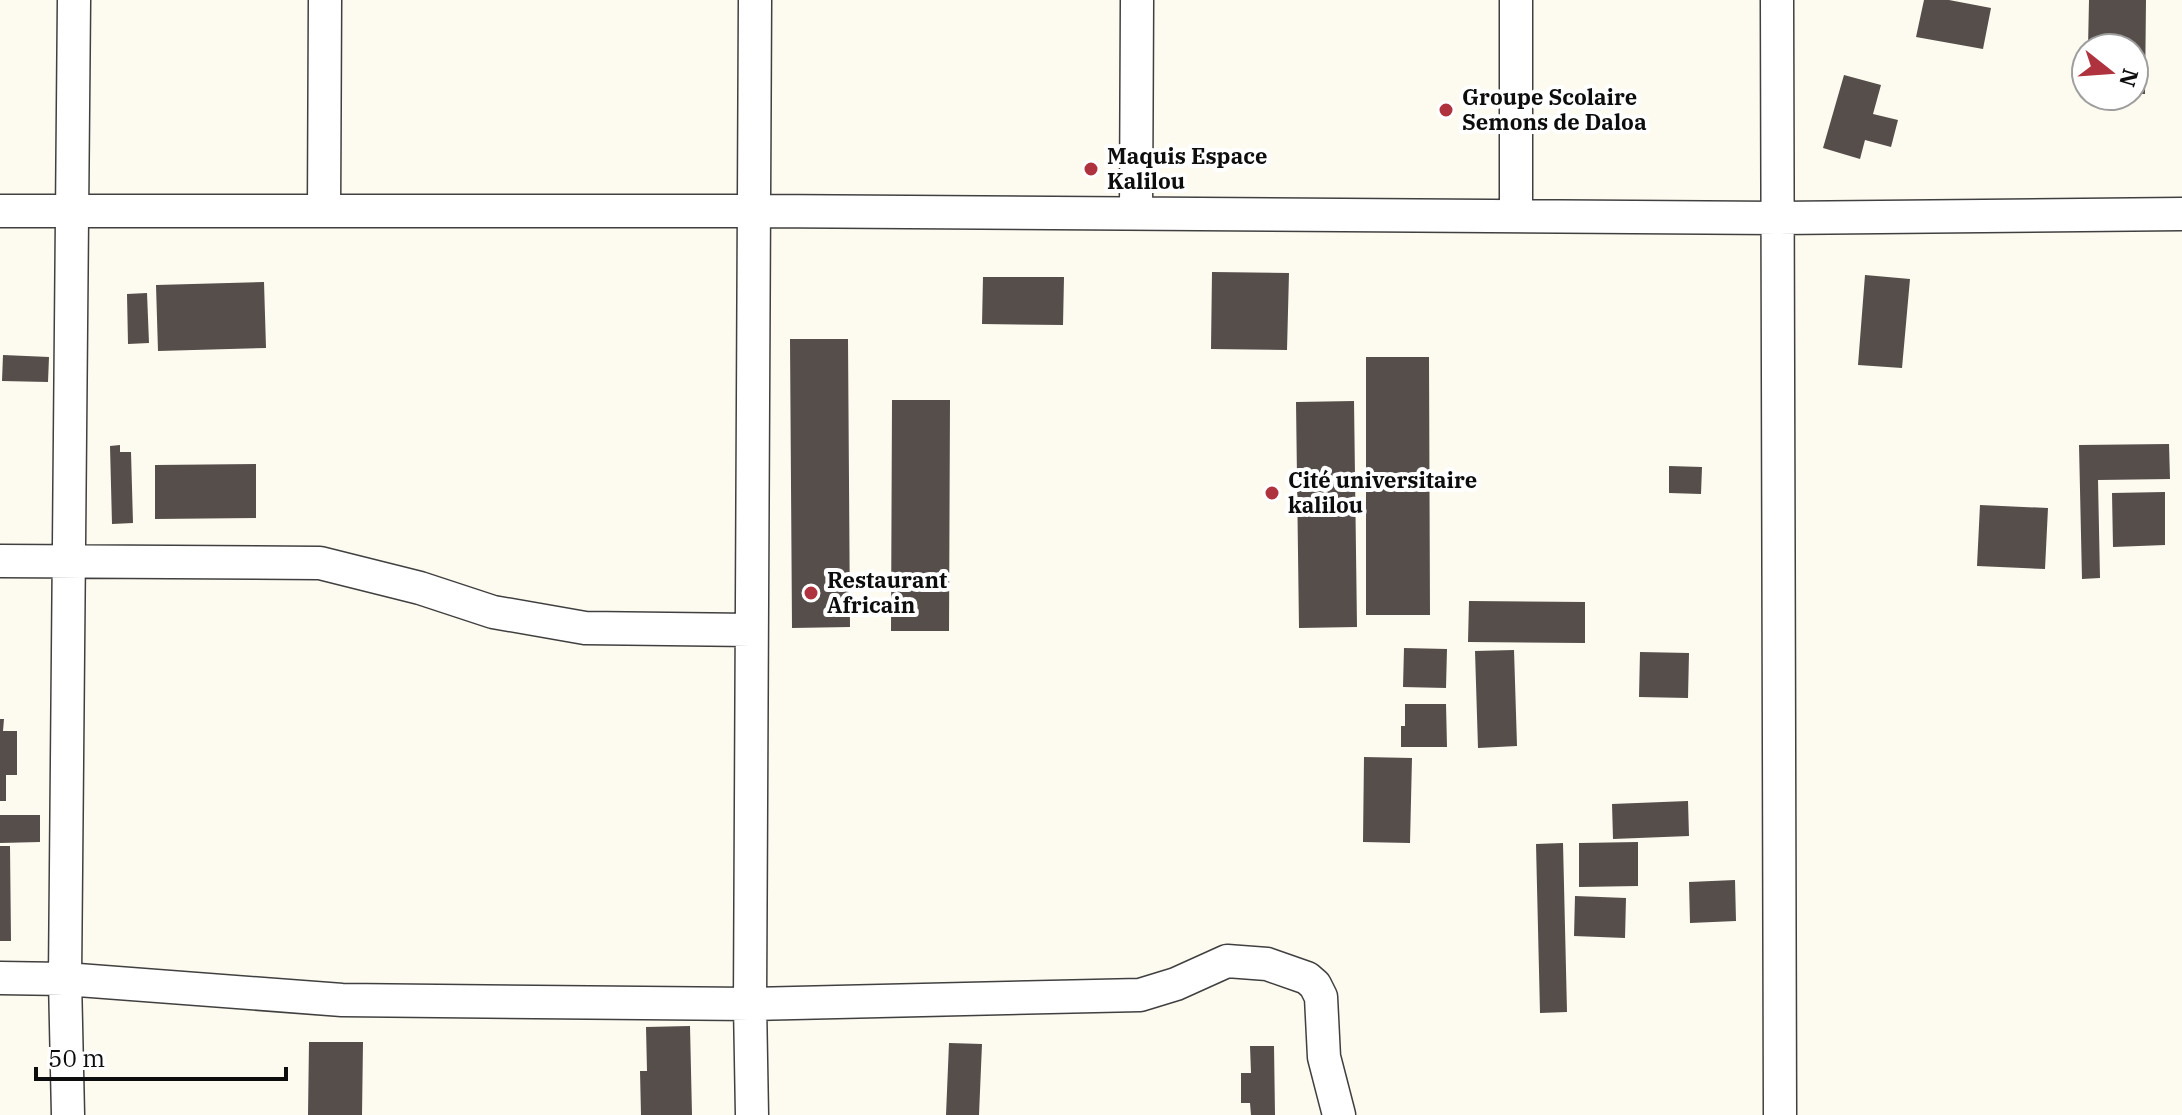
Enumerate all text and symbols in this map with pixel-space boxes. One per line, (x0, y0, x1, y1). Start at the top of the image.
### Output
north arrow (2070, 32, 2150, 112)
text: N (2113, 65, 2146, 91)
place label: Groupe Scolaire Semons de Daloa (1462, 82, 1647, 136)
marker: Groupe Scolaire Semons de Daloa (1437, 101, 1455, 119)
place label: Maquis Espace Kalilou (1107, 141, 1267, 195)
marker: Maquis Espace Kalilou (1082, 160, 1100, 178)
place label: Cité universitaire kalilou (1288, 465, 1477, 519)
marker: Cité universitaire kalilou (1263, 484, 1281, 502)
place label: Restaurant Africain (827, 565, 947, 619)
marker: Restaurant Africain (802, 584, 820, 602)
scale bar (36, 1031, 286, 1081)
text: 50 m (48, 1042, 105, 1074)

